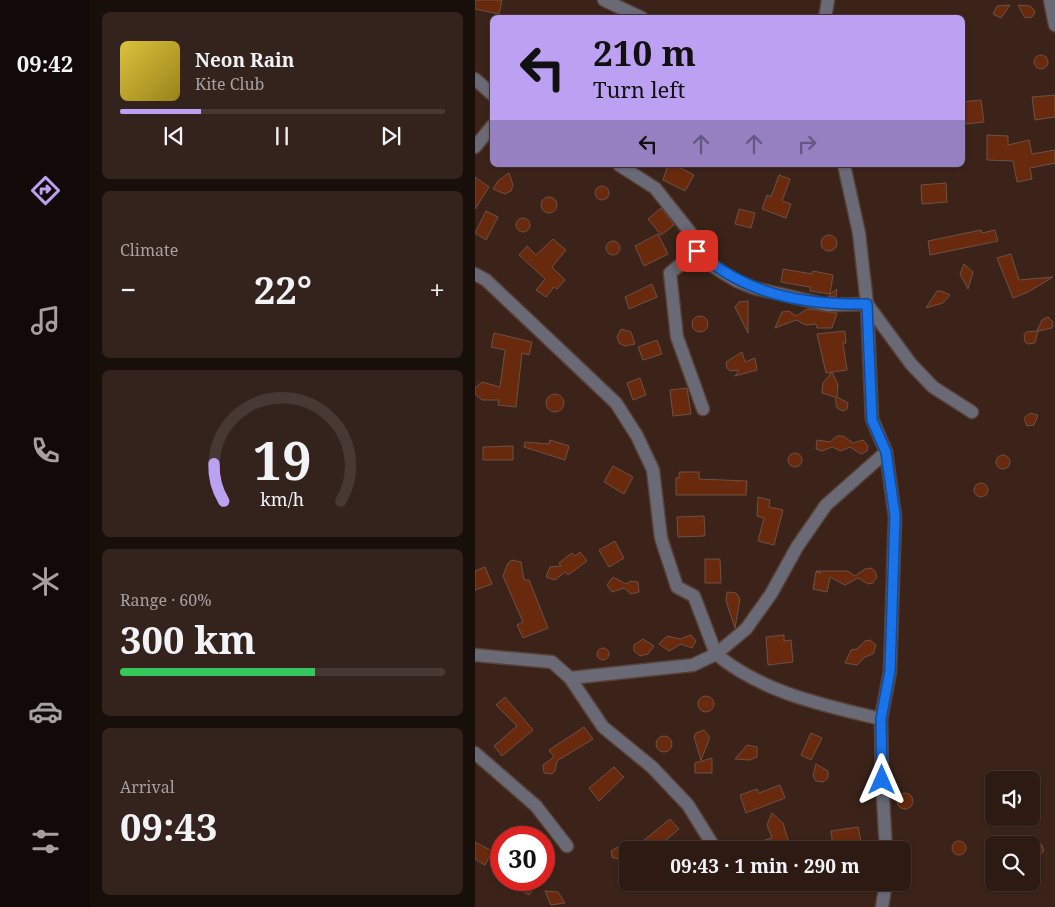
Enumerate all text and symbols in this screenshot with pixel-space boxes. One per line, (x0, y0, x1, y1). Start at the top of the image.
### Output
text: 210 m (593, 29, 696, 76)
icon: left (510, 35, 575, 100)
text: Neon Rain (195, 47, 294, 73)
text: 09:42 (17, 48, 73, 78)
text: Kite Club (195, 73, 264, 95)
text: Turn left (593, 74, 685, 104)
icon: previous (160, 122, 188, 150)
icon: pause (268, 122, 296, 150)
icon: next (377, 122, 405, 150)
icon: left (634, 130, 662, 158)
icon: ahead (687, 130, 715, 158)
icon: ahead (740, 130, 768, 158)
icon: right (793, 130, 821, 158)
icon: directions (28, 173, 63, 208)
pin (676, 230, 718, 272)
icon: arrive (683, 237, 711, 265)
text: Climate (120, 239, 178, 261)
text: 22° (254, 263, 312, 315)
text: − (120, 270, 136, 308)
text: + (429, 270, 445, 308)
icon: music (28, 303, 63, 338)
text: 19 (253, 424, 312, 495)
icon: phone (28, 433, 63, 468)
text: km/h (261, 487, 304, 511)
icon: climate (28, 564, 63, 599)
text: Range · 60% (120, 589, 212, 611)
text: 300 km (120, 613, 256, 665)
icon: car (28, 694, 63, 729)
position arrow (855, 753, 907, 805)
map controls (985, 771, 1040, 891)
button: sound (985, 771, 1040, 826)
text: Arrival (120, 776, 175, 798)
text: 09:43 (120, 800, 217, 852)
icon: filters (28, 824, 63, 859)
speed limit sign: 30 (490, 826, 555, 891)
button: search (985, 836, 1040, 891)
text: 09:43 · 1 min · 290 m (670, 853, 860, 879)

